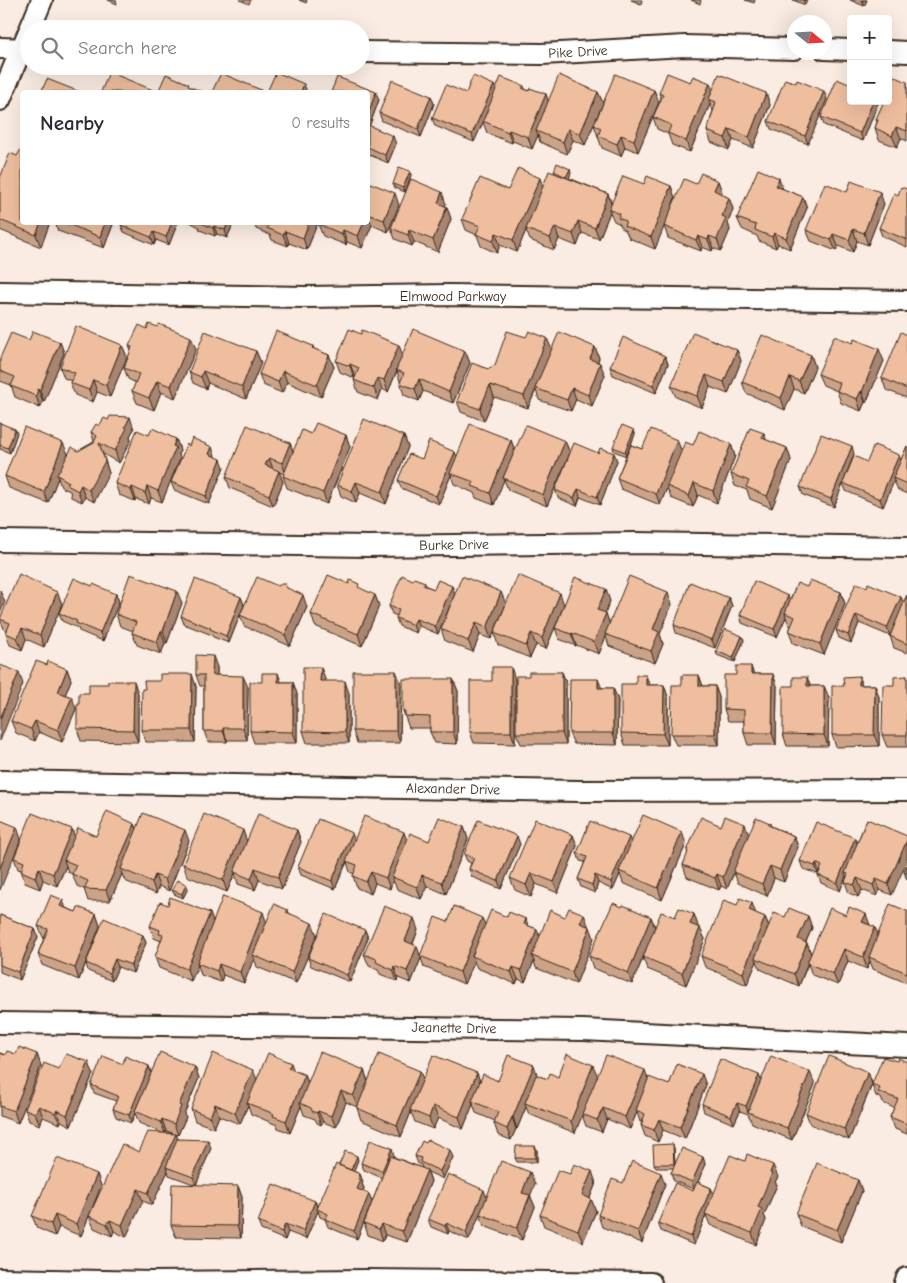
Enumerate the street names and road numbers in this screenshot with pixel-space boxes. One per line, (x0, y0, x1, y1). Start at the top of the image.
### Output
street label: Pike Drive (548, 42, 608, 62)
street label: Elmwood Parkway (400, 288, 507, 305)
street label: Burke Drive (419, 536, 489, 554)
street label: Alexander Drive (406, 780, 500, 798)
street label: Jeanette Drive (411, 1019, 497, 1037)

